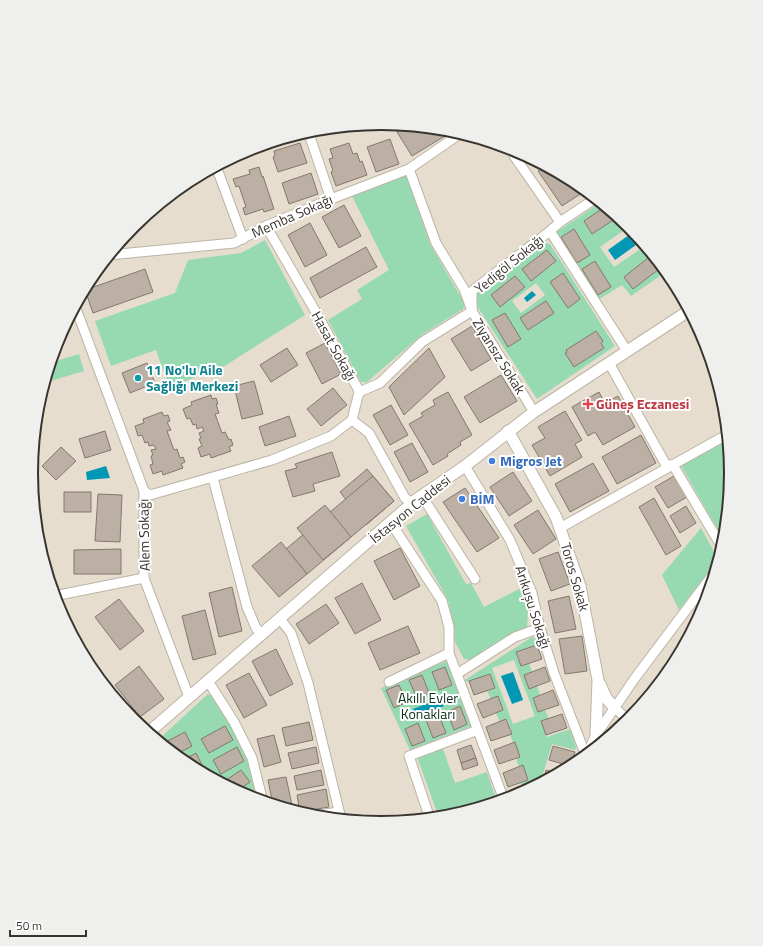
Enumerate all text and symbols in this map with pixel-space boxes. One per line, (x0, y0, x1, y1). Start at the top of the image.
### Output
street label: Memba Sokağı (248, 188, 336, 243)
street label: Yedigöl Sokağı (469, 229, 548, 298)
street label: Hasat Sokağı (307, 307, 362, 384)
street label: Ziyansız Sokak (468, 314, 531, 398)
place label: 11 No'lu Aile Sağlığı Merkezi (146, 359, 238, 396)
marker: 11 No'lu Aile Sağlığı Merkezi (133, 373, 143, 383)
place label: Güneş Eczanesi (596, 393, 689, 414)
marker: Güneş Eczanesi (583, 399, 593, 409)
place label: Migros Jet (500, 450, 562, 471)
marker: Migros Jet (487, 456, 497, 466)
street label: İstasyon Caddesi (365, 469, 455, 548)
place label: BİM (470, 488, 495, 509)
marker: BİM (457, 494, 467, 504)
street label: Alem Sokağı (132, 499, 155, 571)
street label: Toros Sokak (556, 540, 595, 614)
street label: Arıkuşu Sokağı (510, 563, 557, 651)
park label: Akıllı Evler Konakları (398, 687, 458, 724)
scale bar (10, 912, 86, 938)
text: 50 m (16, 916, 42, 935)

